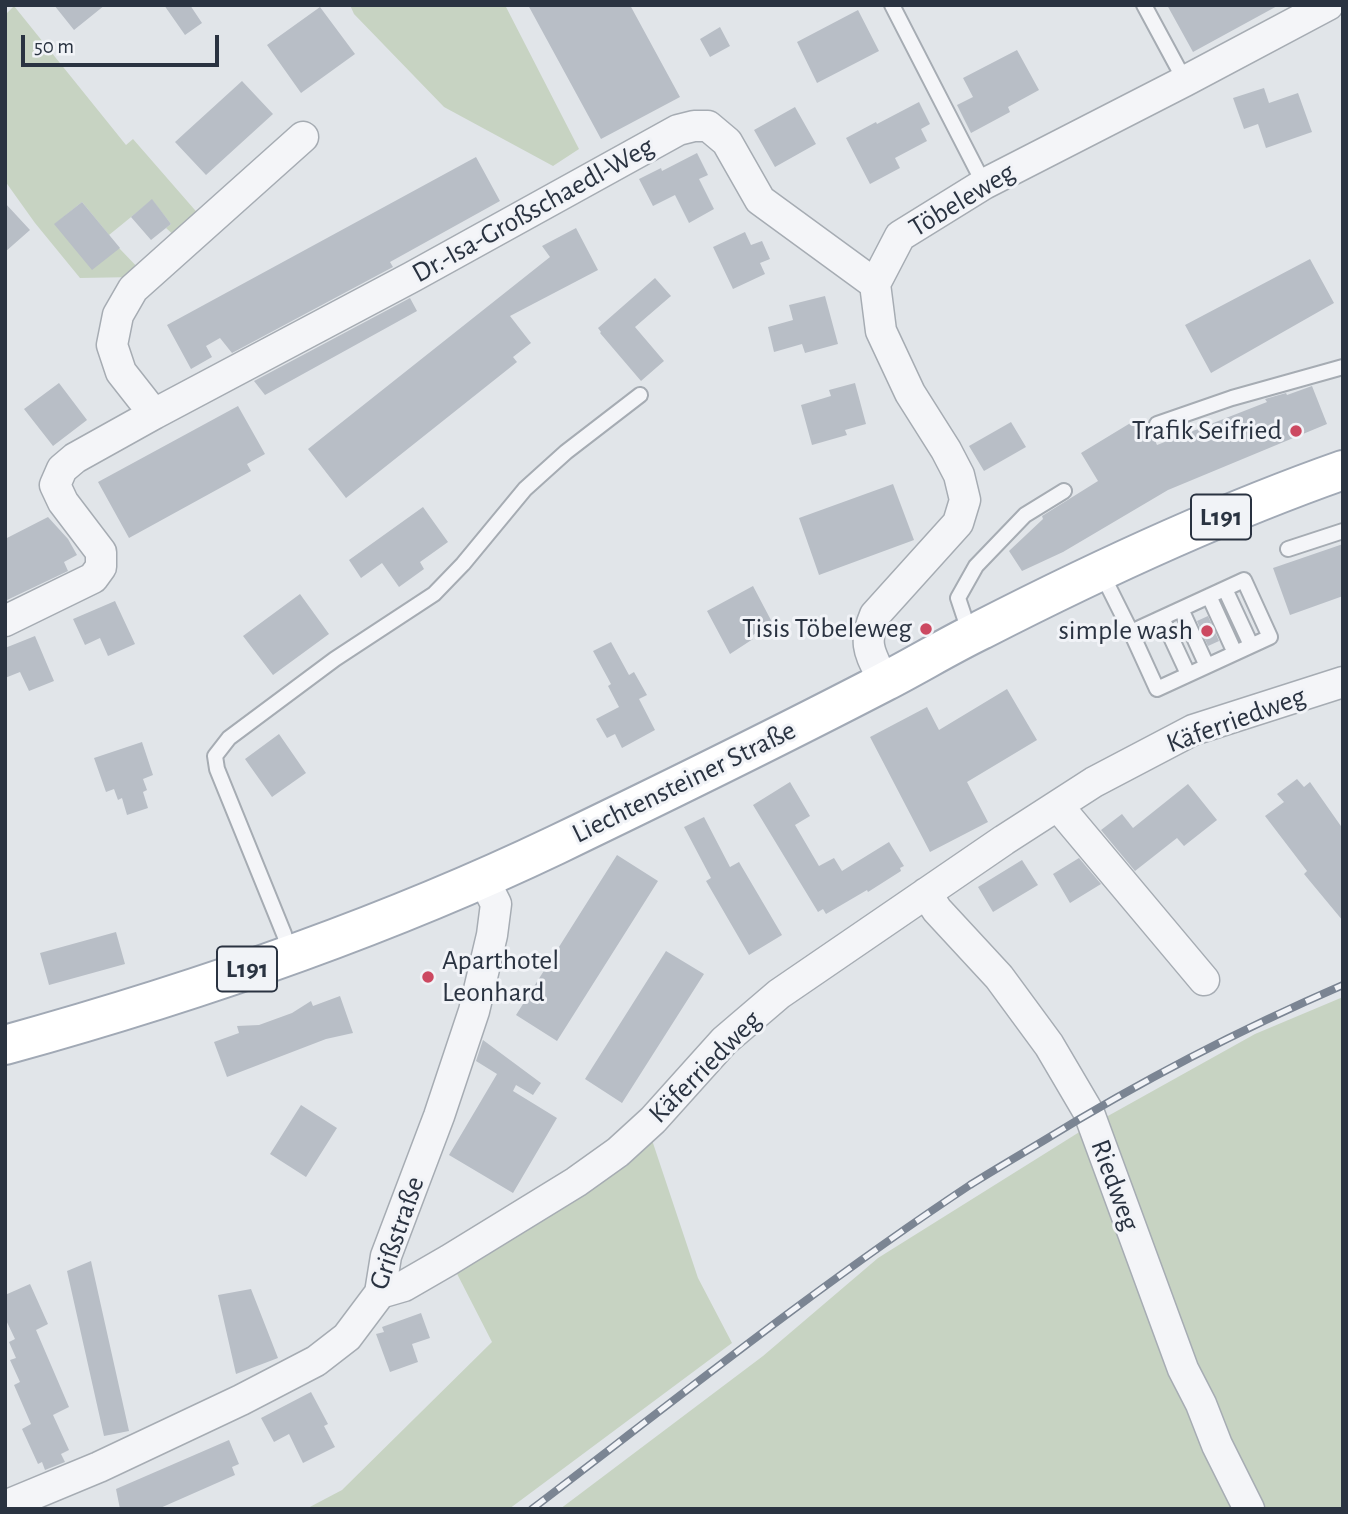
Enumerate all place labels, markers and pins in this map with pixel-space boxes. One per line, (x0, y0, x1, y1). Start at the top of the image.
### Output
place label: Trafik Seifried (1132, 414, 1282, 448)
marker: Trafik Seifried (1288, 423, 1304, 439)
place label: Tisis Töbeleweg (742, 612, 912, 646)
place label: simple wash (1058, 614, 1193, 648)
marker: Tisis Töbeleweg (918, 621, 934, 637)
marker: simple wash (1199, 623, 1215, 639)
place label: Aparthotel Leonhard (442, 944, 559, 1010)
marker: Aparthotel Leonhard (420, 969, 436, 985)

